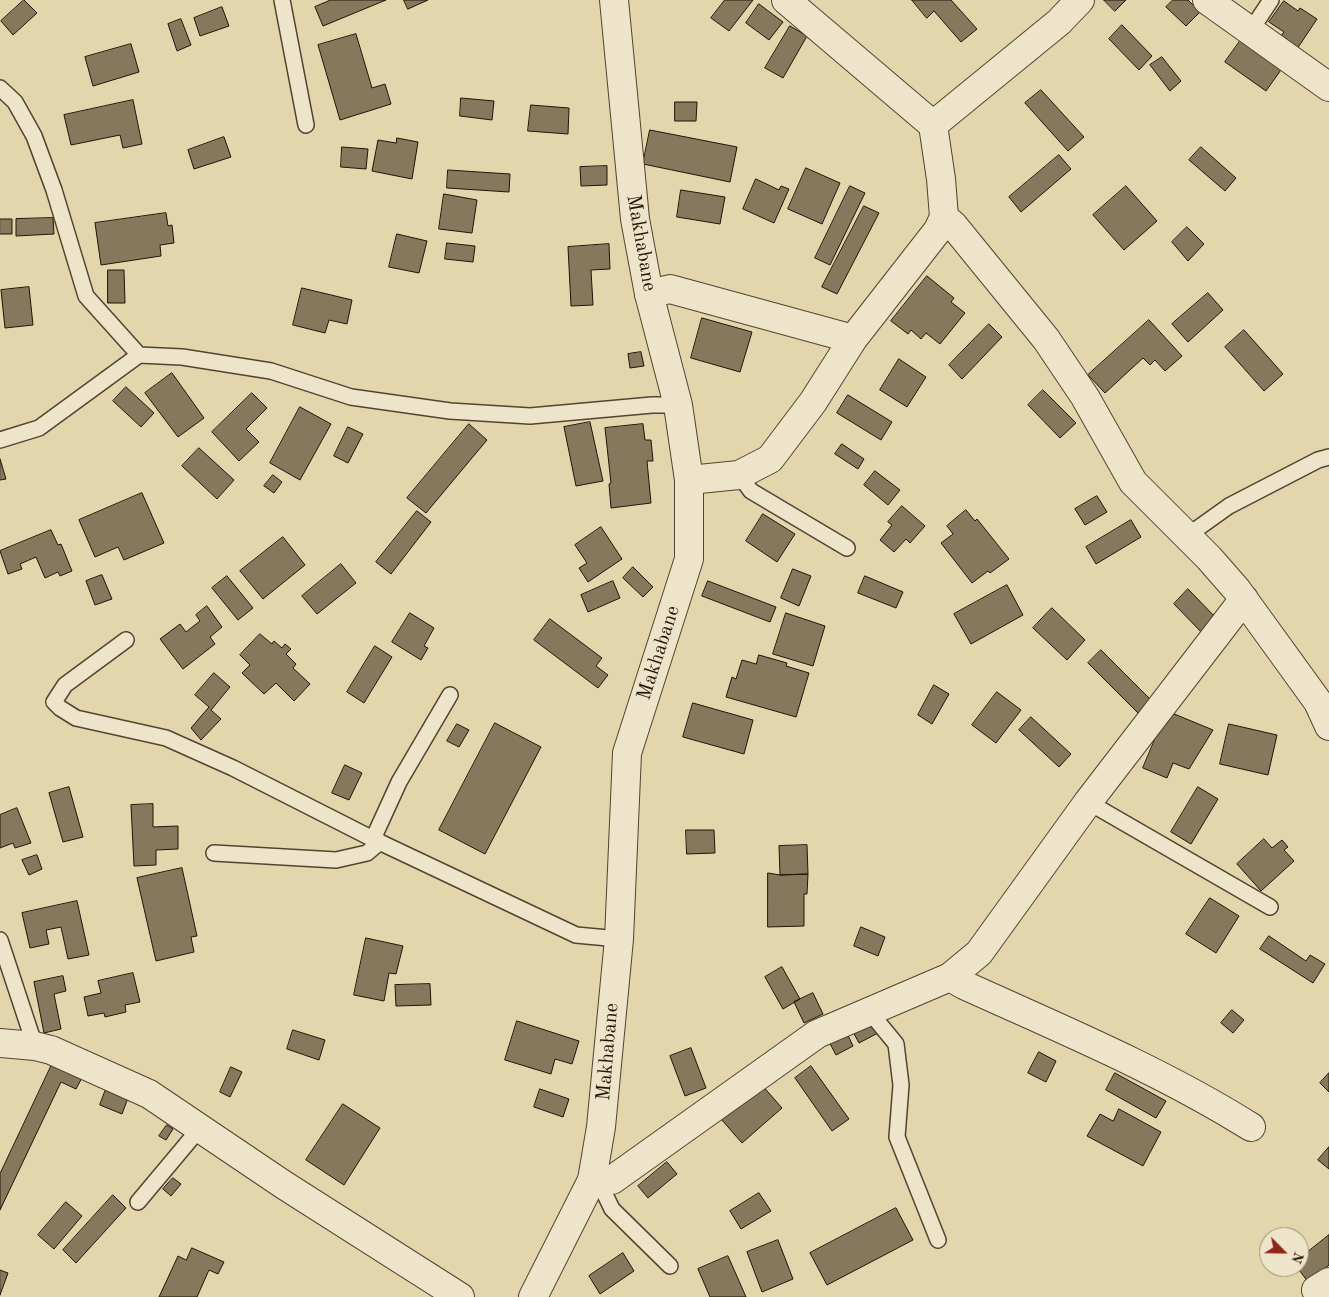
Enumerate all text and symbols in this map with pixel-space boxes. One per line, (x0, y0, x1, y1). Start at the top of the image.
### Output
street label: Makhabane (621, 193, 661, 293)
street label: Makhabane (632, 603, 686, 703)
street label: Makhabane (592, 1002, 624, 1102)
north arrow (1259, 1227, 1309, 1277)
text: N (1288, 1250, 1305, 1265)

